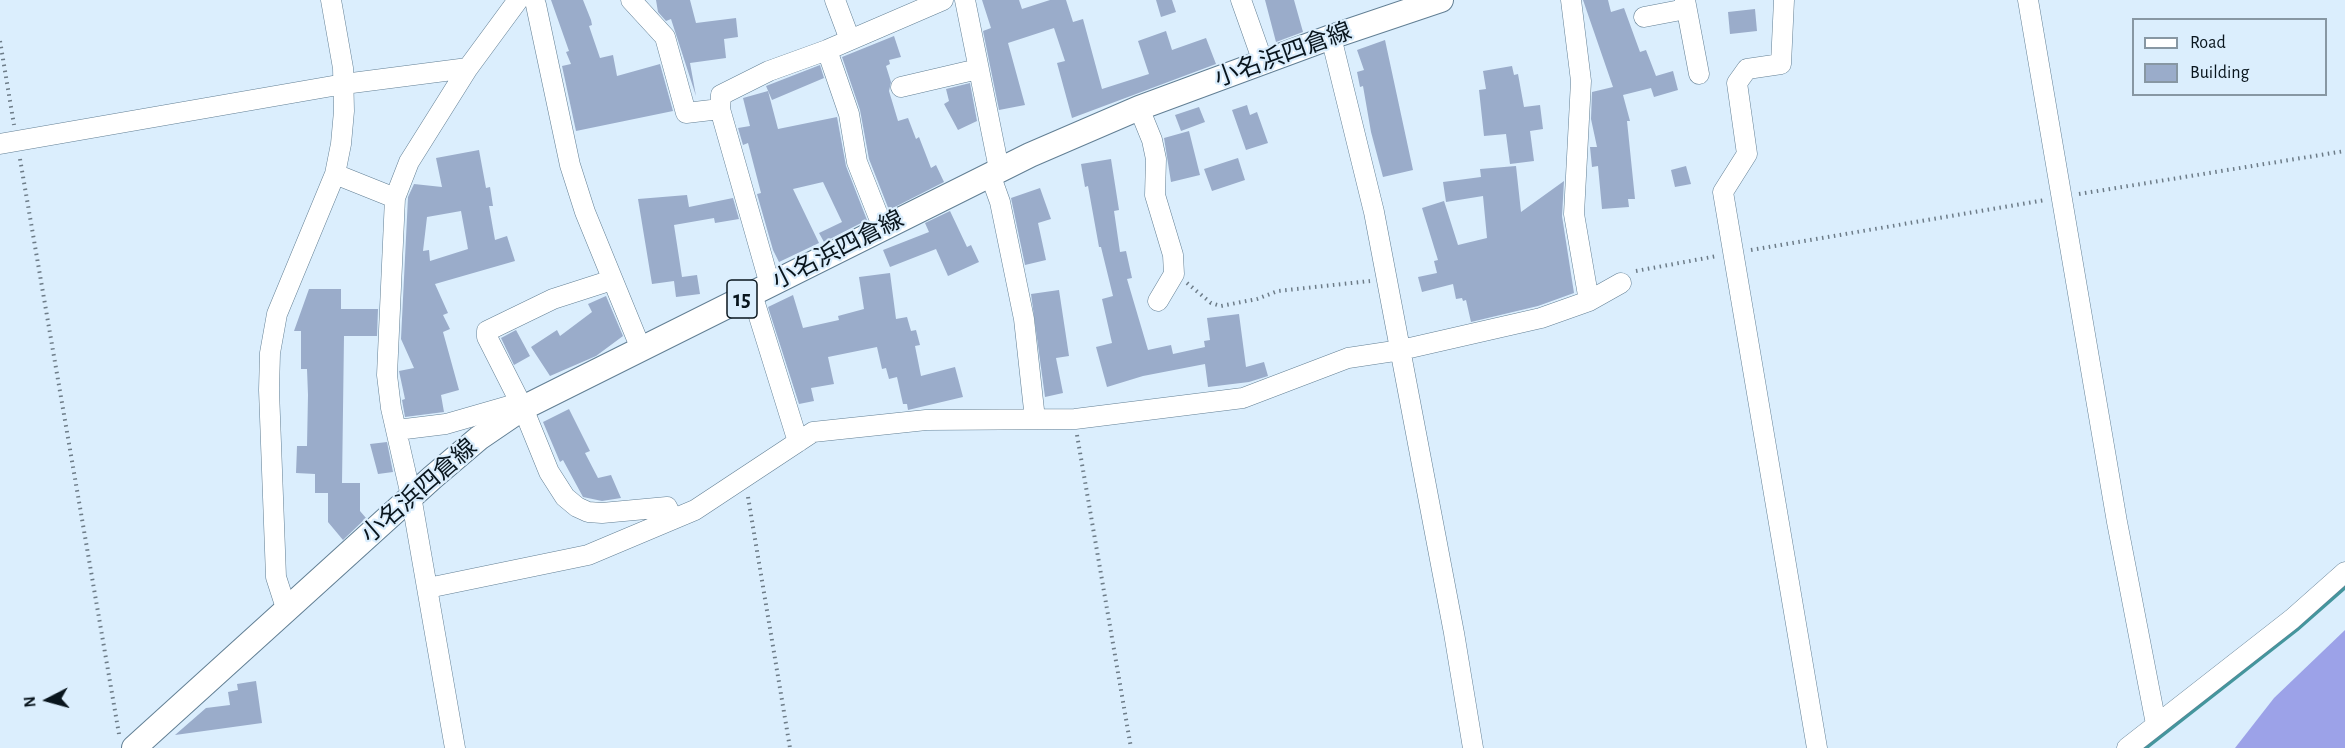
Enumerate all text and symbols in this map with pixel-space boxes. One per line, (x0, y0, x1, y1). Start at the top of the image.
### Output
street label: 小名浜四倉線 (1210, 17, 1356, 93)
legend (2132, 18, 2327, 96)
text: Road (2190, 34, 2226, 52)
text: Building (2190, 64, 2249, 82)
street label: 小名浜四倉線 (767, 204, 909, 296)
road number: 15 (727, 280, 757, 318)
street label: 小名浜四倉線 (355, 433, 483, 549)
north arrow (18, 670, 78, 730)
text: N (22, 696, 39, 708)

